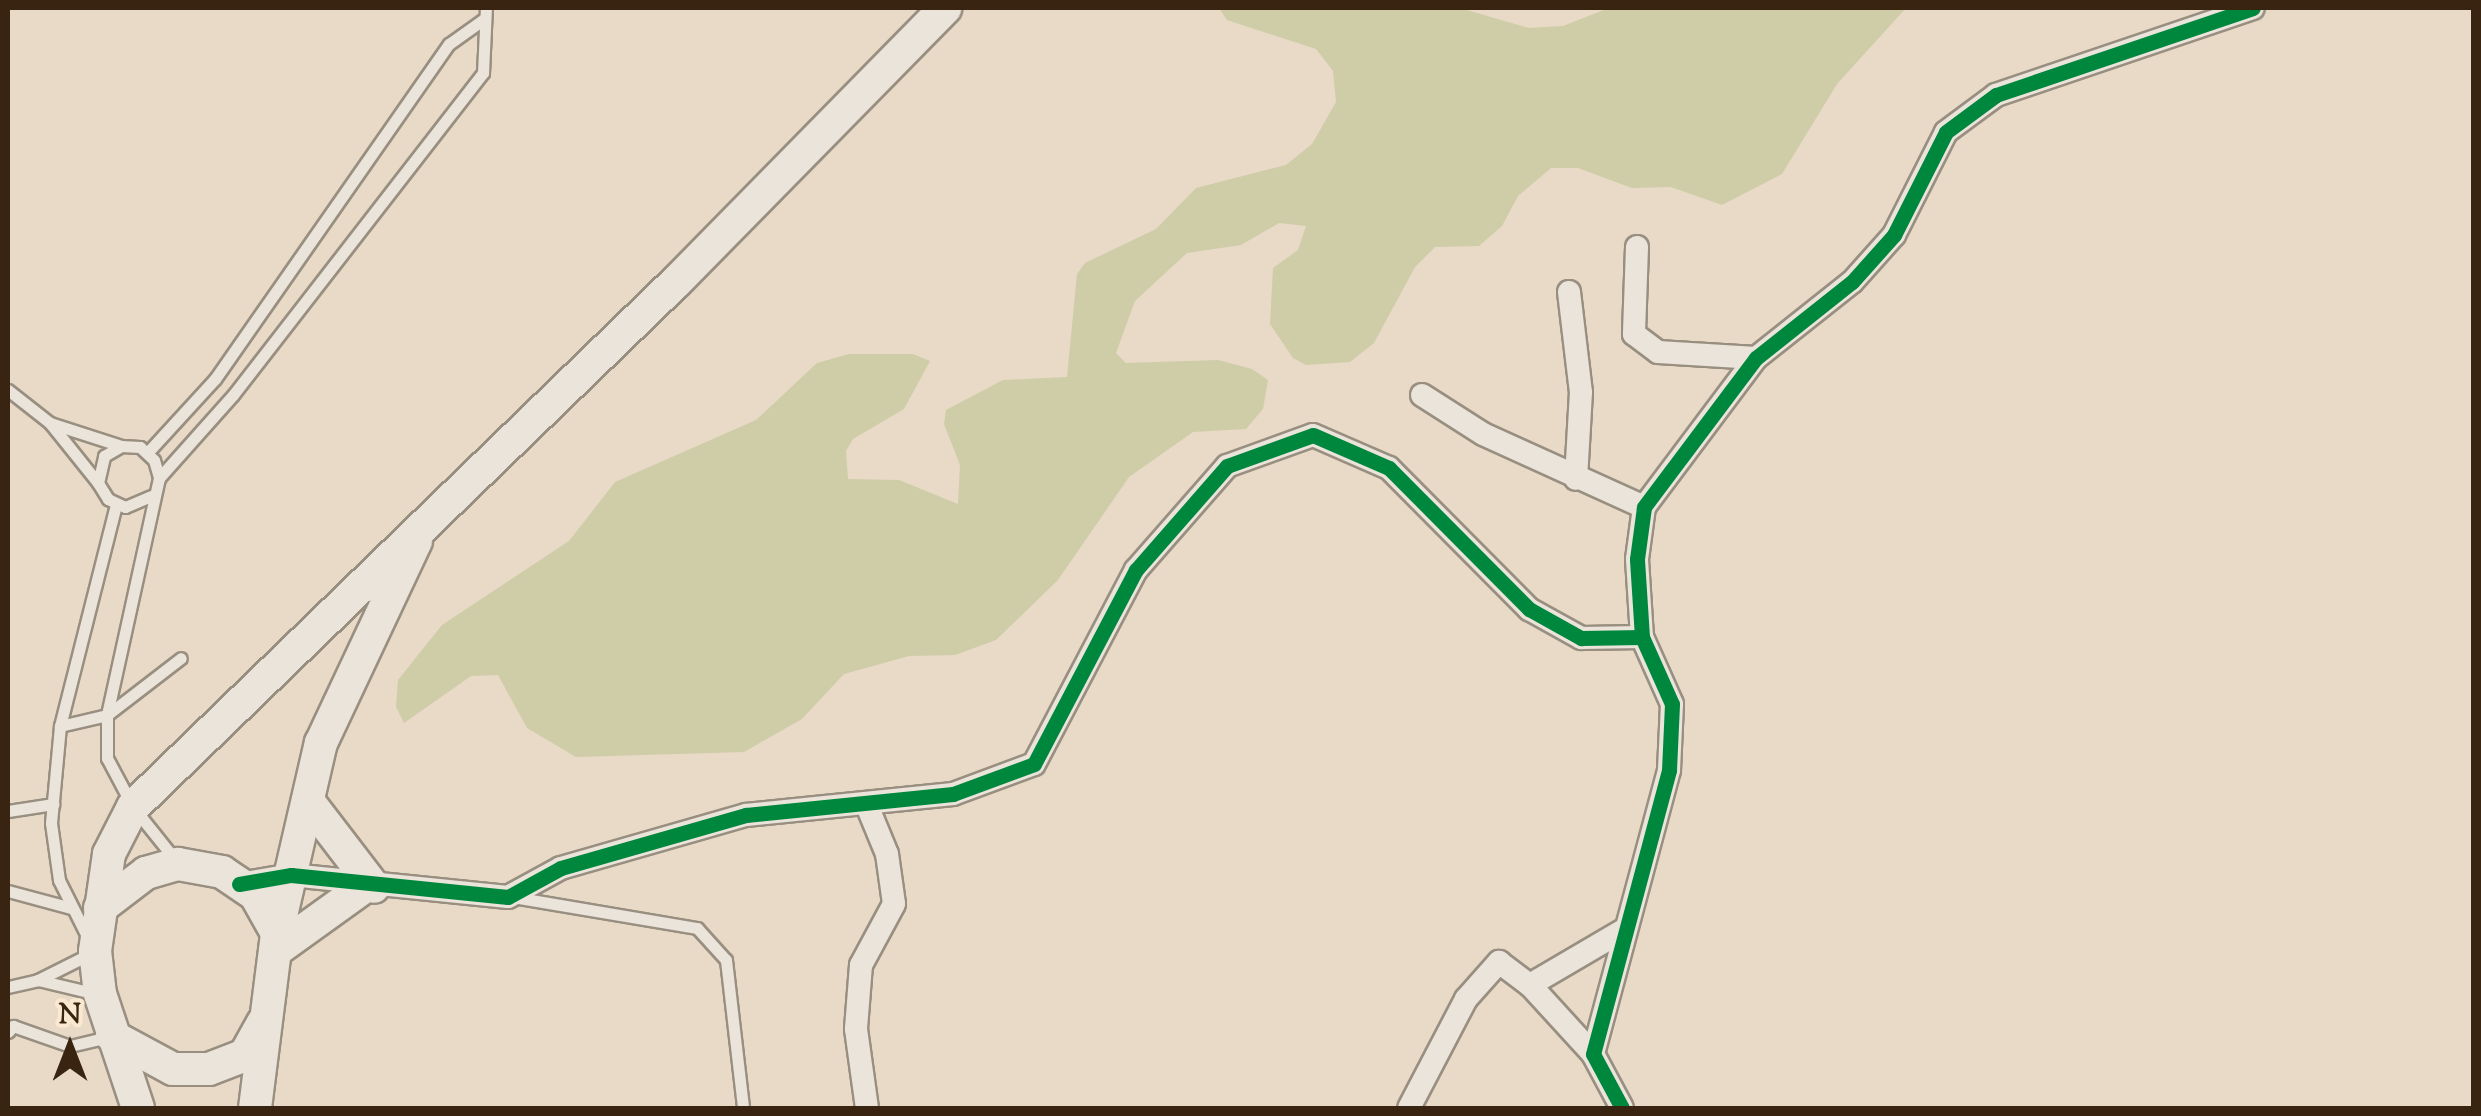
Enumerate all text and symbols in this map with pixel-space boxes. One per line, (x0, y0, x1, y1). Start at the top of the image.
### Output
north arrow (20, 996, 120, 1096)
text: N (59, 996, 81, 1036)

